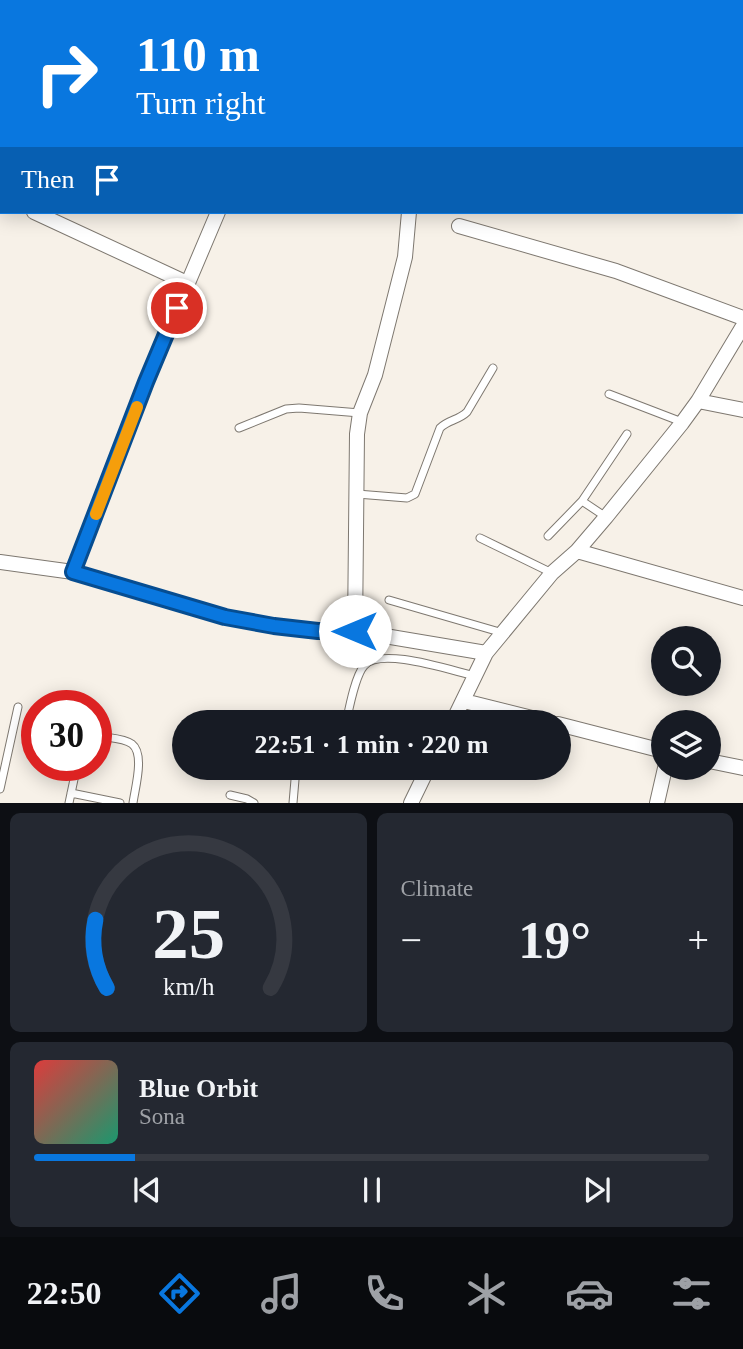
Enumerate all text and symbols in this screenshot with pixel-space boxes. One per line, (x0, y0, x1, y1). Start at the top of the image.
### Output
text: 110 m (136, 27, 260, 82)
icon: right (21, 28, 112, 119)
text: Turn right (136, 85, 266, 121)
icon: arrive (88, 161, 126, 199)
text: Then (21, 165, 74, 194)
pin (147, 278, 207, 338)
icon: arrive (158, 289, 196, 327)
position arrow (318, 594, 392, 668)
map controls (651, 626, 721, 780)
button: search (651, 626, 721, 696)
speed limit sign: 30 (21, 690, 112, 781)
button: layers (651, 710, 721, 780)
text: 22:51 · 1 min · 220 m (255, 730, 489, 759)
text: Climate (401, 876, 473, 901)
text: 25 (152, 894, 225, 975)
text: 19° (518, 912, 591, 969)
text: − (401, 919, 422, 961)
text: + (688, 919, 709, 961)
text: km/h (163, 973, 214, 1000)
text: Blue Orbit (139, 1074, 258, 1103)
text: Sona (139, 1104, 185, 1129)
icon: previous (128, 1171, 166, 1209)
icon: pause (353, 1171, 391, 1209)
icon: next (578, 1171, 616, 1209)
icon: directions (155, 1269, 204, 1318)
icon: music (257, 1269, 306, 1318)
icon: phone (360, 1269, 409, 1318)
icon: climate (462, 1269, 511, 1318)
icon: car (565, 1269, 614, 1318)
icon: filters (667, 1269, 716, 1318)
text: 22:50 (27, 1275, 101, 1311)

